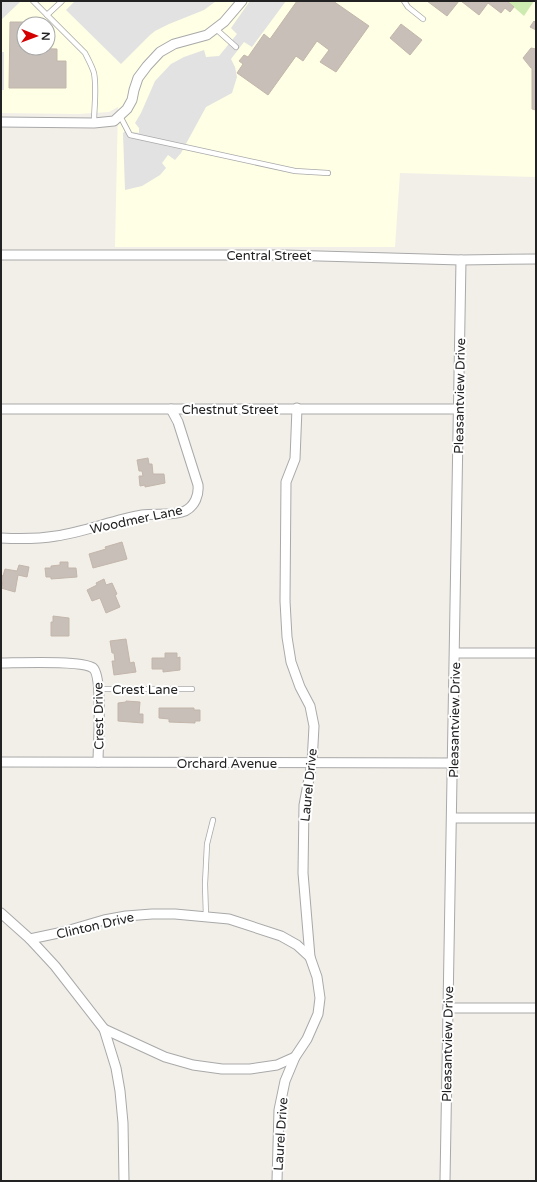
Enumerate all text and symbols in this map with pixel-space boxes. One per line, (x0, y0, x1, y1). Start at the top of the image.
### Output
north arrow (16, 16, 56, 56)
text: N (39, 32, 52, 41)
street label: Central Street (227, 248, 312, 264)
street label: Pleasantview Drive (451, 338, 469, 454)
street label: Chestnut Street (182, 402, 278, 418)
street label: Woodmer Lane (88, 502, 184, 538)
street label: Pleasantview Drive (446, 662, 464, 778)
street label: Crest Drive (90, 682, 108, 750)
street label: Crest Lane (112, 682, 178, 698)
street label: Laurel Drive (297, 748, 321, 822)
street label: Orchard Avenue (177, 756, 277, 772)
street label: Clinton Drive (55, 909, 136, 943)
street label: Pleasantview Drive (439, 986, 457, 1102)
street label: Laurel Drive (270, 1097, 292, 1171)

